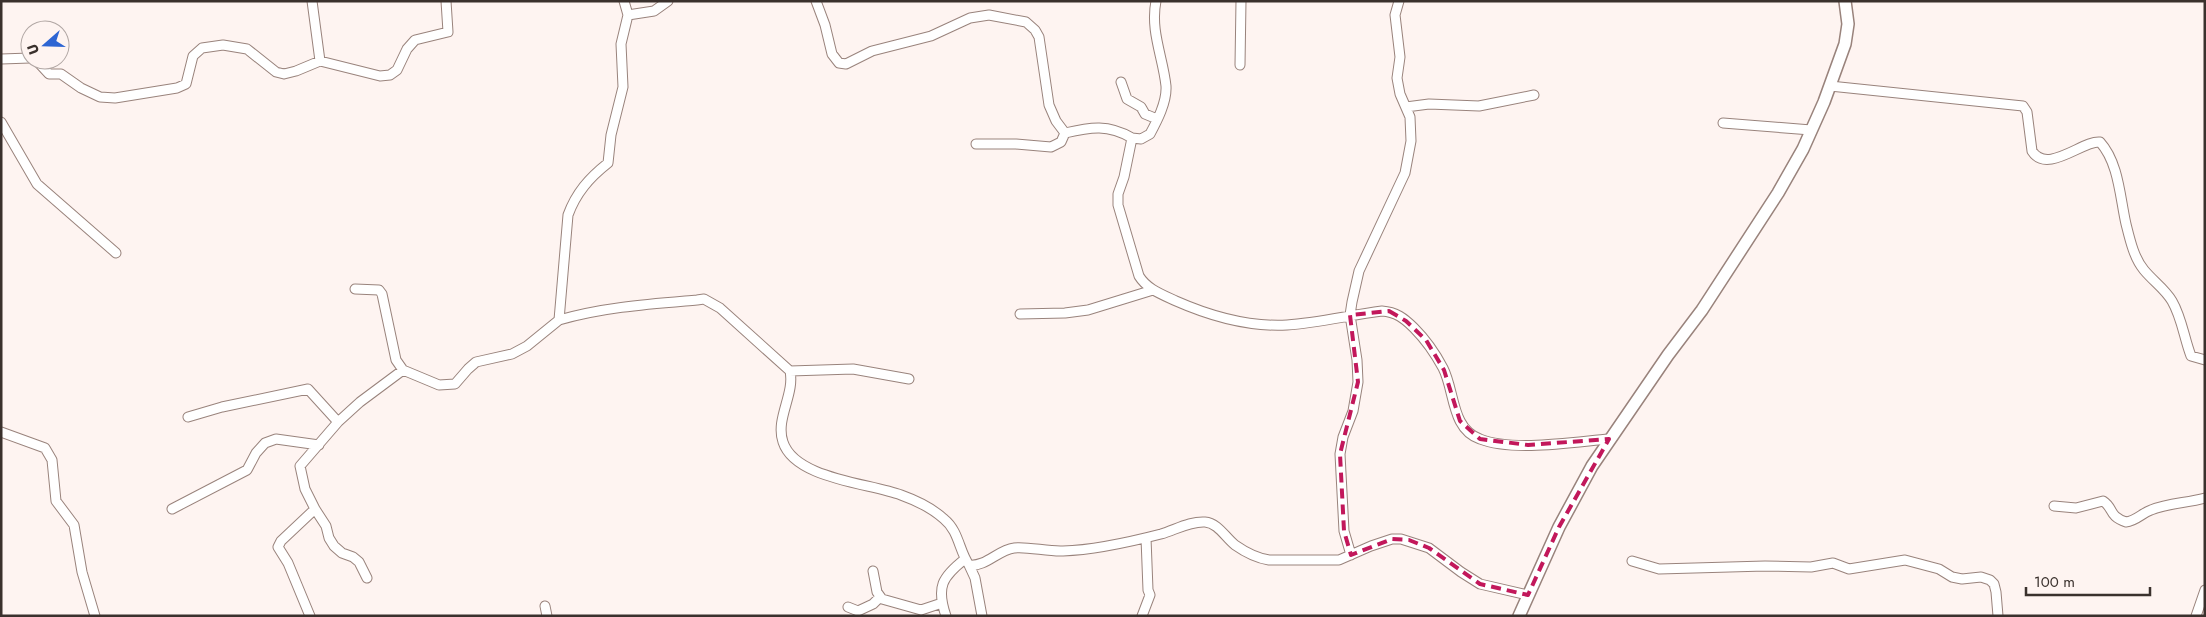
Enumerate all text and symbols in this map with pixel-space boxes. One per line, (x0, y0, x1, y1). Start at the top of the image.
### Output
north arrow (20, 20, 70, 70)
text: U (22, 41, 44, 57)
scale bar (2026, 564, 2150, 596)
text: 100 m (2034, 571, 2075, 593)

